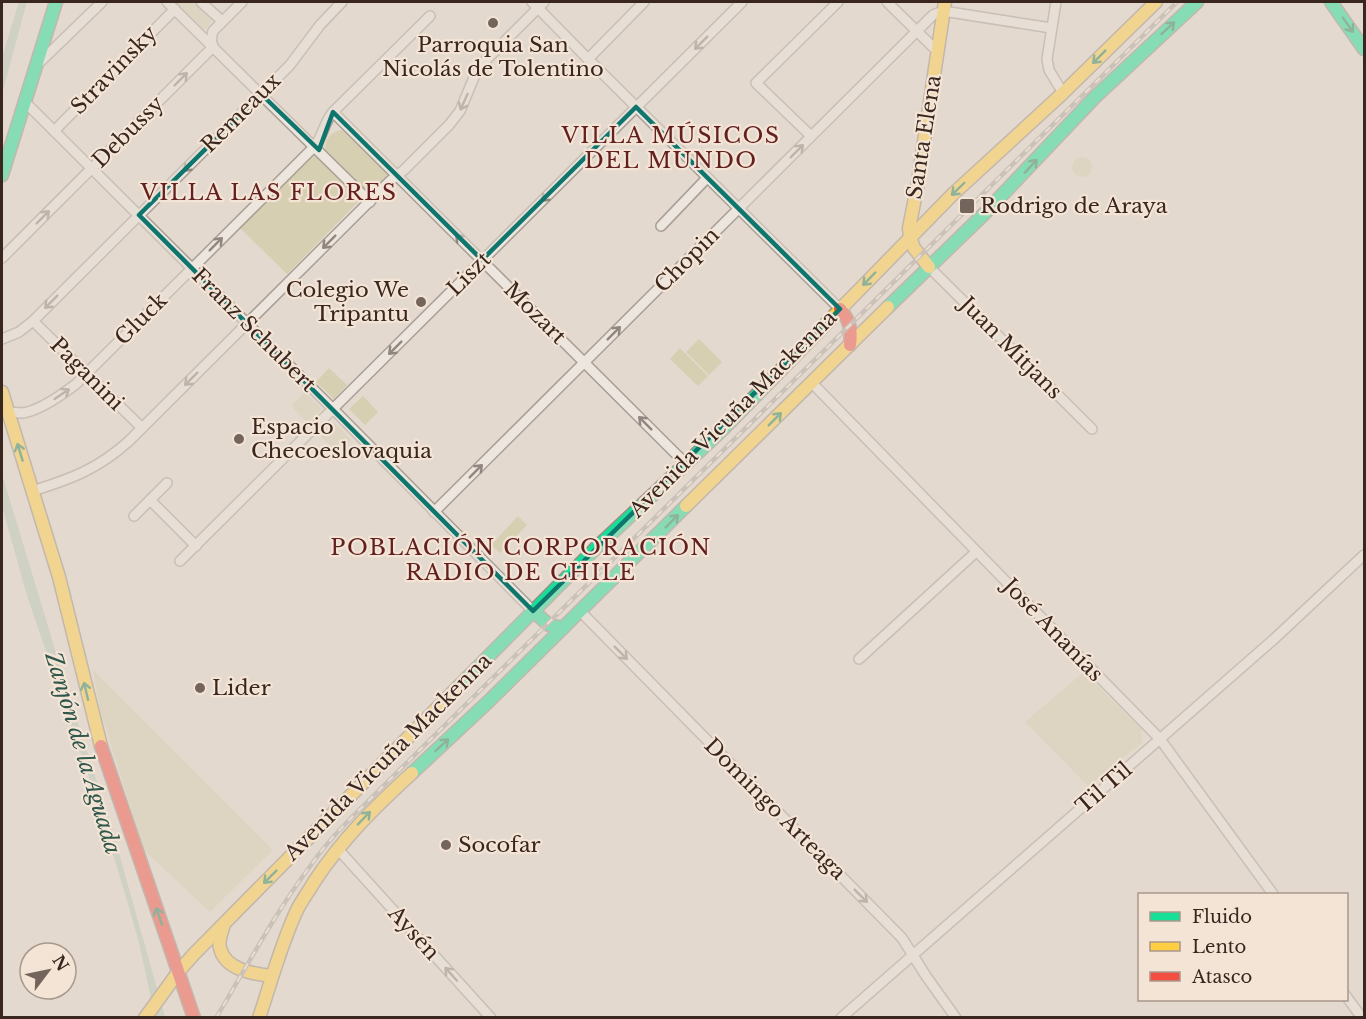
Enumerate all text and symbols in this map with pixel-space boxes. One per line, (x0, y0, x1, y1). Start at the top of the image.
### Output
marker: Parroquia San Nicolás de Tolentino (486, 16, 500, 30)
one-way arrow (1342, 17, 1354, 33)
street label: Stravinsky (65, 20, 163, 120)
one-way arrow (1160, 21, 1175, 35)
place label: Parroquia San Nicolás de Tolentino (382, 32, 604, 82)
one-way arrow (693, 35, 708, 50)
one-way arrow (1092, 50, 1107, 65)
street label: Remeaux (196, 68, 286, 158)
one-way arrow (173, 72, 188, 87)
street label: Santa Elena (901, 73, 947, 201)
street label: Debussy (87, 90, 170, 173)
one-way arrow (457, 92, 469, 110)
district label: VILLA MÚSICOS DEL MUNDO (561, 121, 780, 174)
one-way arrow (789, 143, 804, 158)
one-way arrow (182, 157, 197, 172)
one-way arrow (1023, 159, 1038, 174)
district label: VILLA LAS FLORES (140, 179, 397, 206)
one-way arrow (950, 182, 965, 196)
one-way arrow (540, 188, 555, 203)
place label: Rodrigo de Araya (980, 193, 1168, 219)
marker: Rodrigo de Araya (958, 197, 976, 215)
one-way arrow (35, 210, 50, 225)
street label: Chopin (649, 222, 725, 298)
one-way arrow (455, 233, 470, 248)
one-way arrow (321, 234, 336, 249)
one-way arrow (209, 236, 224, 251)
street label: Liszt (442, 247, 496, 301)
street label: Franz Schubert (187, 263, 321, 397)
one-way arrow (862, 272, 876, 287)
place label: Colegio We Tripantu (286, 277, 409, 327)
street label: Mozart (499, 277, 572, 350)
street label: Gluck (109, 287, 173, 351)
street label: Juan Mitjans (952, 289, 1068, 405)
one-way arrow (44, 295, 59, 310)
marker: Colegio We Tripantu (414, 295, 428, 309)
street label: Avenida Vicuña Mackenna (623, 305, 842, 524)
one-way arrow (606, 326, 621, 340)
street label: Paganini (45, 332, 129, 416)
one-way arrow (387, 340, 402, 355)
one-way arrow (183, 372, 198, 387)
one-way arrow (53, 388, 69, 400)
one-way arrow (767, 412, 782, 426)
place label: Espacio Checoeslovaquia (251, 414, 432, 464)
one-way arrow (638, 416, 653, 430)
marker: Espacio Checoeslovaquia (232, 432, 246, 446)
one-way arrow (14, 443, 25, 462)
one-way arrow (468, 463, 483, 478)
one-way arrow (664, 514, 679, 528)
district label: POBLACIÓN CORPORACIÓN RADIO DE CHILE (330, 533, 712, 586)
street label: José Ananías (995, 571, 1109, 687)
one-way arrow (613, 646, 628, 661)
water label: Zanjón de la Aguada (39, 647, 127, 858)
street label: Avenida Vicuña Mackenna (278, 648, 497, 867)
place label: Lider (212, 675, 271, 701)
marker: Lider (193, 681, 207, 695)
one-way arrow (80, 682, 91, 701)
street label: Domingo Arteaga (699, 733, 852, 886)
one-way arrow (434, 738, 449, 752)
street label: Til Til (1071, 757, 1137, 819)
one-way arrow (357, 811, 371, 826)
place label: Socofar (458, 832, 541, 858)
marker: Socofar (439, 838, 453, 852)
one-way arrow (262, 869, 277, 884)
one-way arrow (854, 889, 869, 904)
legend (1138, 893, 1348, 1001)
street label: Aysén (382, 900, 445, 966)
text: Fluido (1192, 906, 1252, 928)
one-way arrow (153, 907, 164, 926)
text: Lento (1192, 936, 1246, 958)
north arrow (18, 941, 78, 1001)
text: N (48, 951, 73, 975)
text: Atasco (1191, 966, 1252, 988)
one-way arrow (444, 967, 458, 982)

